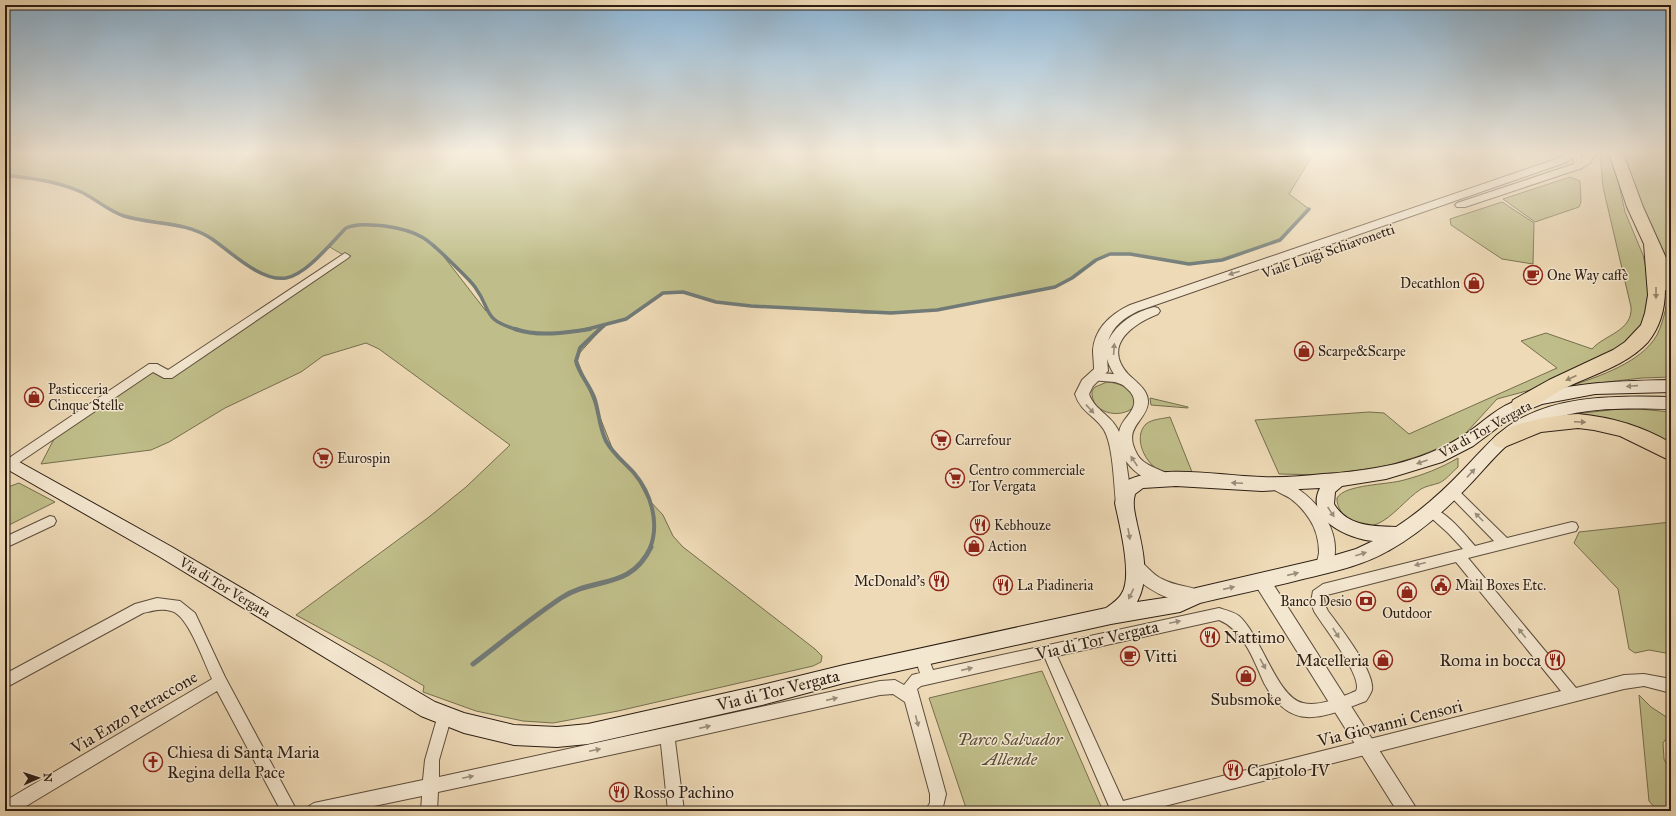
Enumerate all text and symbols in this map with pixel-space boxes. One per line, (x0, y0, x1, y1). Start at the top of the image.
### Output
street label: Viale Luigi Schiavonetti (1259, 221, 1397, 283)
cafe icon: One Way caffè (1522, 264, 1544, 286)
place label: One Way caffè (1547, 267, 1628, 284)
one-way arrow (1228, 270, 1240, 276)
shop icon: Decathlon (1463, 272, 1485, 294)
place label: Decathlon (1400, 275, 1460, 292)
one-way arrow (1653, 287, 1659, 300)
shop icon: Scarpe&Scarpe (1293, 340, 1315, 362)
one-way arrow (1111, 343, 1118, 355)
place label: Scarpe&Scarpe (1318, 343, 1406, 360)
one-way arrow (1565, 375, 1576, 381)
place label: Pasticceria Cinque Stelle (48, 381, 124, 415)
one-way arrow (1626, 383, 1638, 390)
shop icon: Pasticceria Cinque Stelle (23, 386, 45, 408)
street label: Via di Tor Vergata (1435, 397, 1535, 462)
one-way arrow (1085, 404, 1095, 414)
one-way arrow (1574, 419, 1586, 426)
supermarket icon: Carrefour (930, 429, 952, 451)
place label: Carrefour (955, 432, 1012, 449)
supermarket icon: Eurospin (312, 447, 334, 469)
place label: Eurospin (337, 450, 391, 467)
one-way arrow (1130, 455, 1138, 466)
one-way arrow (1415, 459, 1427, 465)
place label: Centro commerciale Tor Vergata (969, 462, 1085, 495)
supermarket icon: Centro commerciale Tor Vergata (944, 467, 966, 489)
one-way arrow (1466, 468, 1476, 478)
one-way arrow (1230, 480, 1243, 486)
one-way arrow (1327, 506, 1334, 518)
one-way arrow (1474, 513, 1483, 522)
restaurant icon: Kebhouze (969, 514, 991, 536)
place label: Kebhouze (994, 517, 1051, 534)
one-way arrow (1126, 528, 1132, 540)
shop icon: Action (963, 535, 985, 557)
place label: Action (987, 538, 1027, 555)
one-way arrow (1356, 551, 1368, 557)
street label: Via di Tor Vergata (175, 553, 273, 621)
one-way arrow (1414, 561, 1426, 567)
restaurant icon: McDonald's (928, 570, 950, 592)
one-way arrow (1287, 570, 1299, 576)
place label: McDonald's (854, 573, 925, 590)
restaurant icon: La Piadineria (992, 574, 1014, 596)
public building icon: Mail Boxes Etc. (1430, 574, 1452, 596)
place label: La Piadineria (1017, 577, 1093, 594)
place label: Mail Boxes Etc. (1455, 577, 1546, 594)
shop icon: Outdoor (1396, 581, 1418, 603)
one-way arrow (1223, 585, 1235, 591)
one-way arrow (1128, 589, 1134, 600)
bank icon: Banco Desio (1355, 590, 1377, 612)
place label: Banco Desio (1280, 593, 1352, 610)
place label: Outdoor (1382, 605, 1433, 622)
street label: Via di Tor Vergata (1033, 616, 1161, 665)
one-way arrow (1169, 619, 1182, 625)
restaurant icon: Nattimo (1199, 626, 1221, 648)
place label: Nattimo (1224, 627, 1285, 648)
one-way arrow (1332, 627, 1339, 639)
one-way arrow (1518, 628, 1527, 638)
cafe icon: Vitti (1119, 645, 1141, 667)
place label: Vitti (1143, 646, 1177, 667)
shop icon: Macelleria (1372, 649, 1394, 671)
restaurant icon: Roma in bocca (1544, 649, 1566, 671)
place label: Macelleria (1296, 650, 1370, 671)
place label: Roma in bocca (1439, 650, 1542, 671)
one-way arrow (1259, 658, 1266, 670)
street label: Via di Tor Vergata (714, 665, 842, 716)
shop icon: Subsmoke (1235, 665, 1257, 687)
street label: Via Enzo Petraccone (66, 666, 201, 759)
one-way arrow (961, 666, 973, 672)
place label: Subsmoke (1211, 689, 1281, 710)
one-way arrow (826, 695, 838, 701)
street label: Via Giovanni Censori (1314, 695, 1465, 752)
one-way arrow (914, 715, 920, 727)
one-way arrow (699, 724, 711, 730)
park label: Parco Salvador Allende (957, 729, 1063, 770)
place label: Chiesa di Santa Maria Regina della Pace (167, 742, 320, 783)
one-way arrow (589, 747, 601, 753)
church icon: Chiesa di Santa Maria Regina della Pace (142, 751, 164, 773)
north arrow (18, 758, 58, 798)
restaurant icon: Capitolo IV (1222, 759, 1244, 781)
place label: Capitolo IV (1247, 760, 1331, 781)
text: N (41, 772, 54, 783)
one-way arrow (462, 774, 474, 780)
restaurant icon: Rosso Pachino (608, 781, 630, 803)
place label: Rosso Pachino (633, 782, 734, 803)

